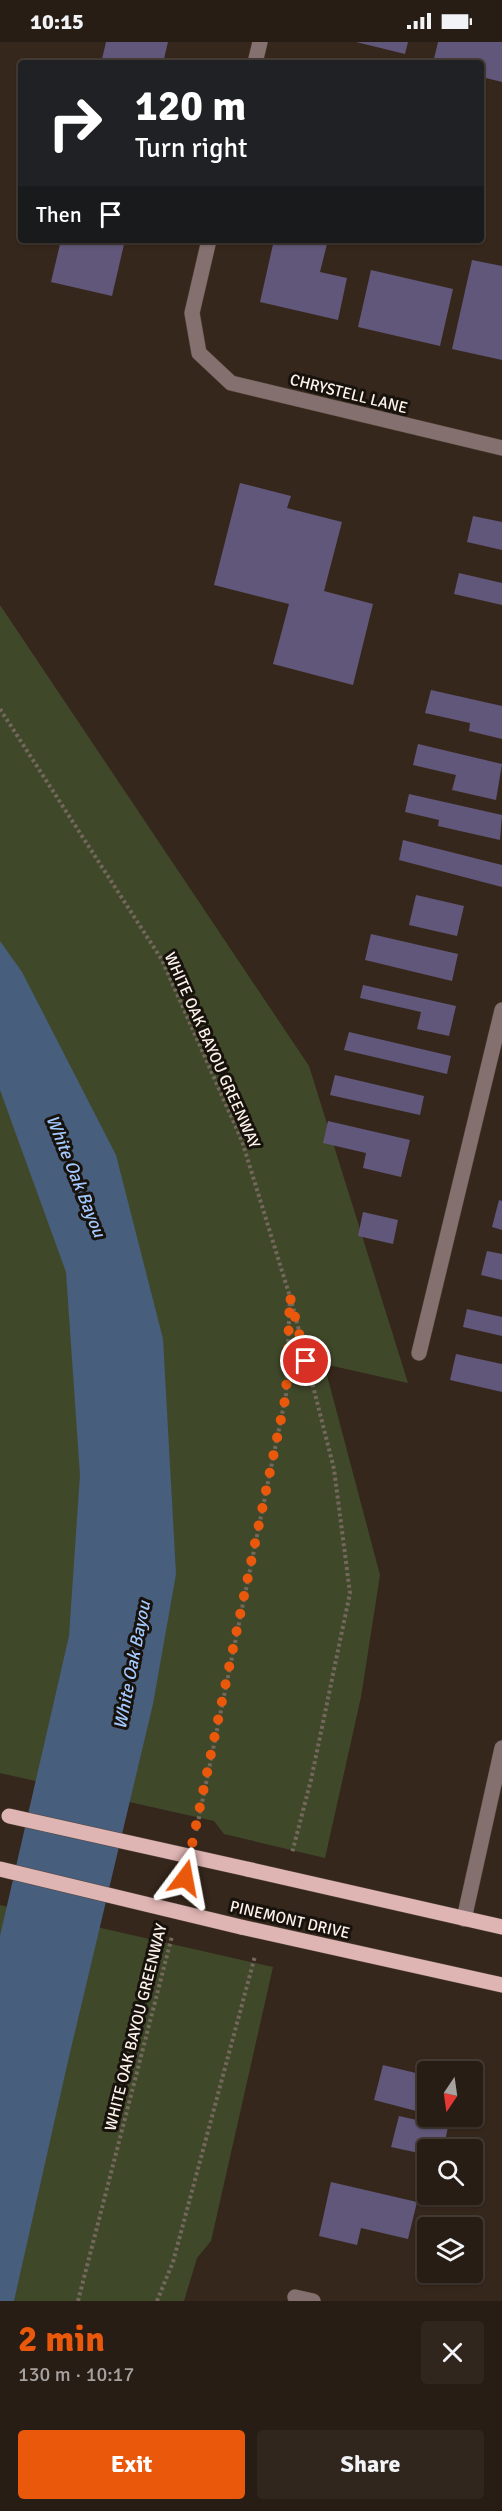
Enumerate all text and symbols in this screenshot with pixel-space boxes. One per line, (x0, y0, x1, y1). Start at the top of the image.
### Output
text: 10:15 (30, 8, 84, 35)
text: 120 m (135, 81, 246, 132)
icon: right (36, 84, 114, 162)
text: Turn right (135, 132, 248, 165)
icon: arrive (94, 198, 127, 231)
text: Then (36, 201, 82, 228)
street label: CHRYSTELL LANE (288, 370, 410, 418)
street label: WHITE OAK BAYOU GREENWAY (160, 949, 265, 1152)
water label: White Oak Bayou (41, 1112, 111, 1241)
pin (280, 1335, 331, 1386)
icon: arrive (289, 1344, 322, 1377)
water label: White Oak Bayou (109, 1598, 155, 1731)
position arrow (153, 1846, 217, 1910)
street label: PINEMONT DRIVE (228, 1896, 352, 1943)
street label: WHITE OAK BAYOU GREENWAY (101, 1922, 171, 2133)
north arrow (417, 2061, 483, 2127)
map controls (417, 2061, 483, 2283)
button: search (417, 2139, 483, 2205)
button: layers (417, 2217, 483, 2283)
text: 2 min (18, 2317, 105, 2362)
button: close (421, 2321, 484, 2384)
text: 130 m · 10:17 (18, 2362, 134, 2387)
button: Exit (18, 2430, 245, 2499)
button: Share (257, 2430, 484, 2499)

